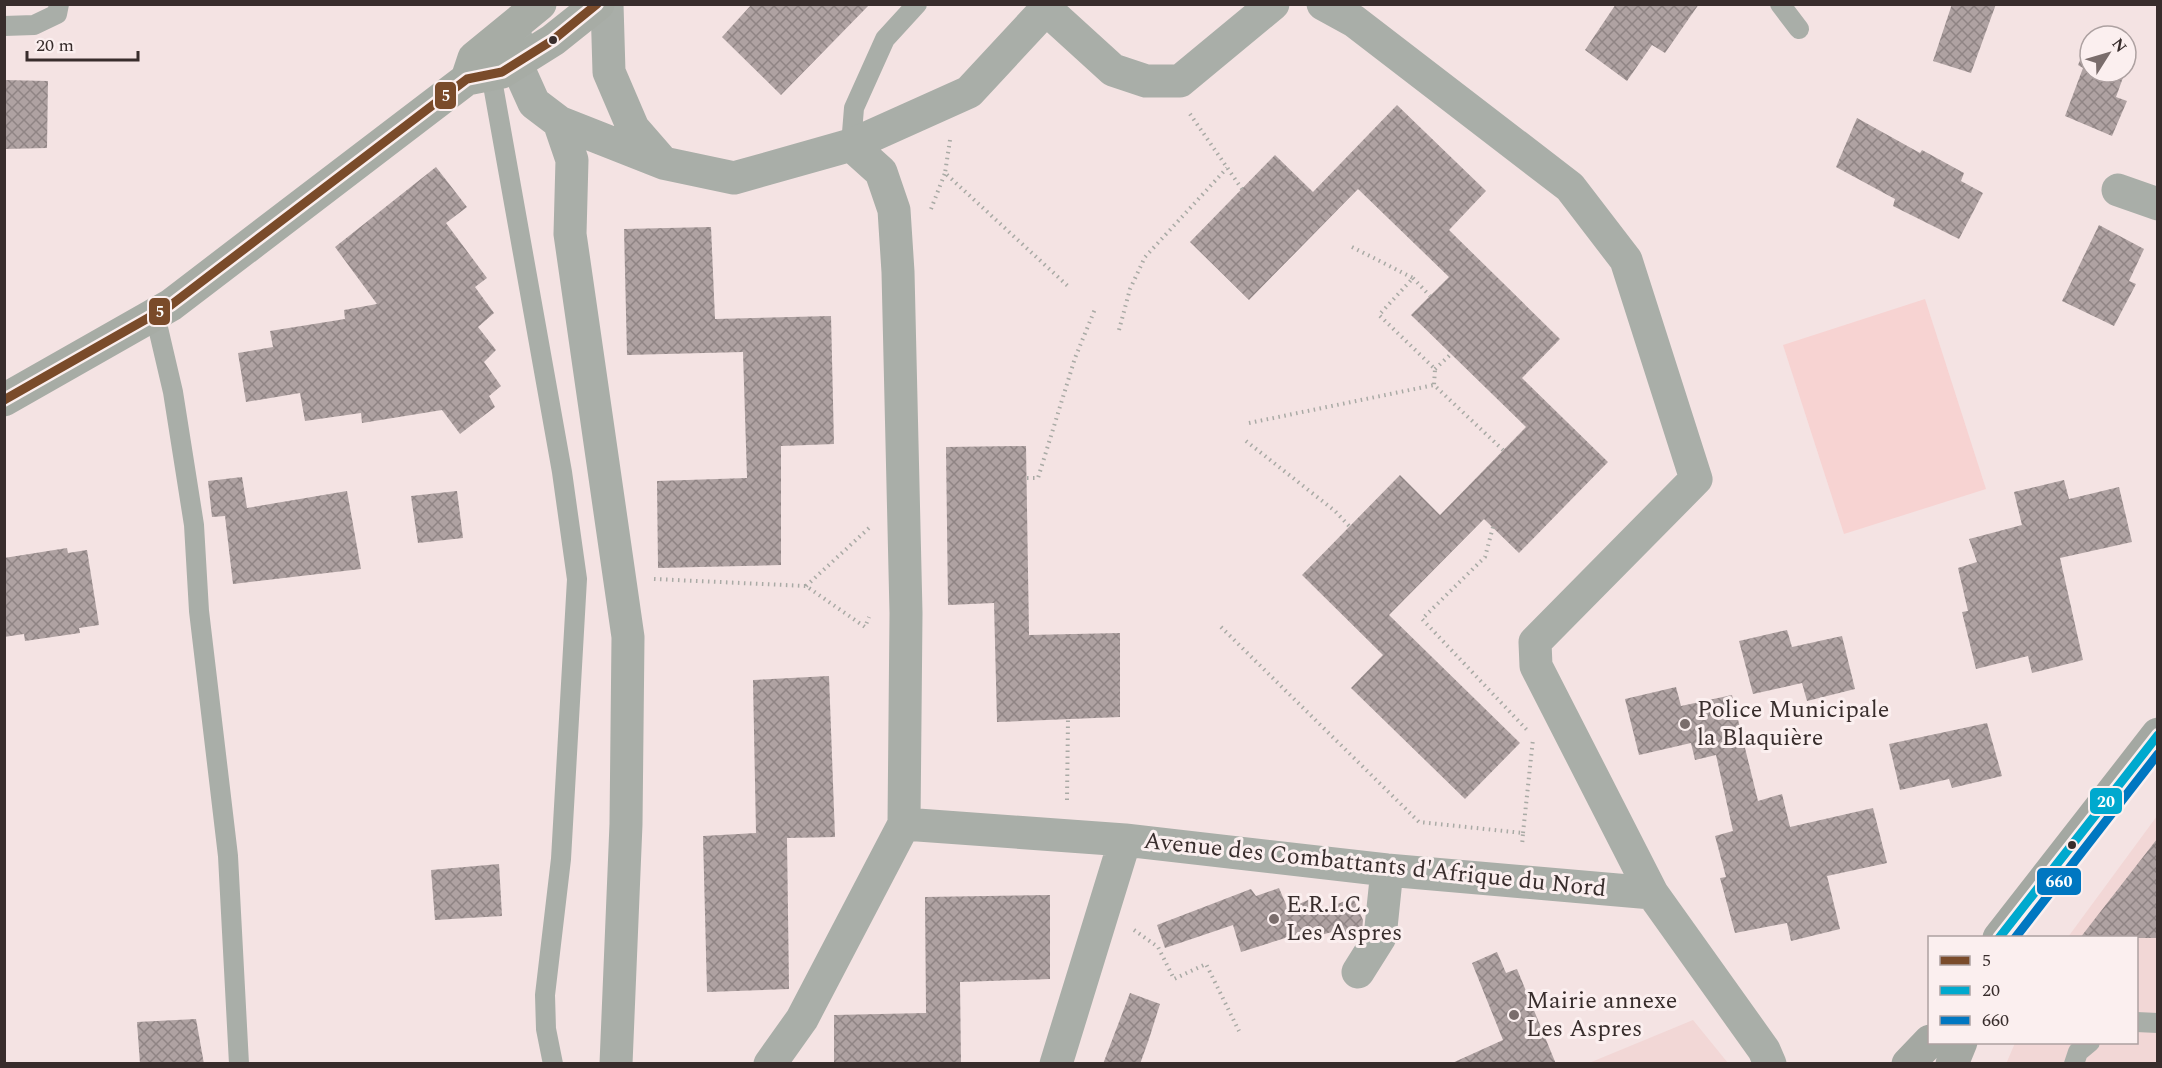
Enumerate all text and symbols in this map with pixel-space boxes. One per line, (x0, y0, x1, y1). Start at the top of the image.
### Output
scale bar (27, 24, 138, 62)
north arrow (2078, 24, 2138, 84)
text: 20 m (36, 32, 74, 59)
text: N (2106, 33, 2133, 58)
unlabelled marker (547, 34, 559, 46)
line badge: 5 (434, 81, 457, 110)
text: 5 (442, 84, 450, 108)
line badge: 5 (148, 297, 171, 326)
text: 5 (156, 300, 164, 324)
place label: Police Municipale la Blaquière (1697, 692, 1889, 756)
marker: Police Municipale la Blaquière (1678, 717, 1692, 731)
line badge: 20 (2089, 787, 2123, 815)
text: 20 (2097, 790, 2115, 814)
street label: Avenue des Combattants d'Afrique du Nord (1142, 823, 1608, 907)
unlabelled marker (2066, 839, 2078, 851)
line badge: 660 (2036, 867, 2082, 896)
text: 660 (2046, 870, 2072, 894)
place label: E.R.I.C. Les Aspres (1286, 887, 1402, 951)
marker: E.R.I.C. Les Aspres (1267, 912, 1281, 926)
legend (1928, 936, 2138, 1044)
text: 5 (1982, 947, 1991, 974)
text: 20 (1982, 977, 2000, 1004)
place label: Mairie annexe Les Aspres (1526, 983, 1677, 1047)
text: 660 (1982, 1007, 2009, 1034)
marker: Mairie annexe Les Aspres (1507, 1008, 1521, 1022)

